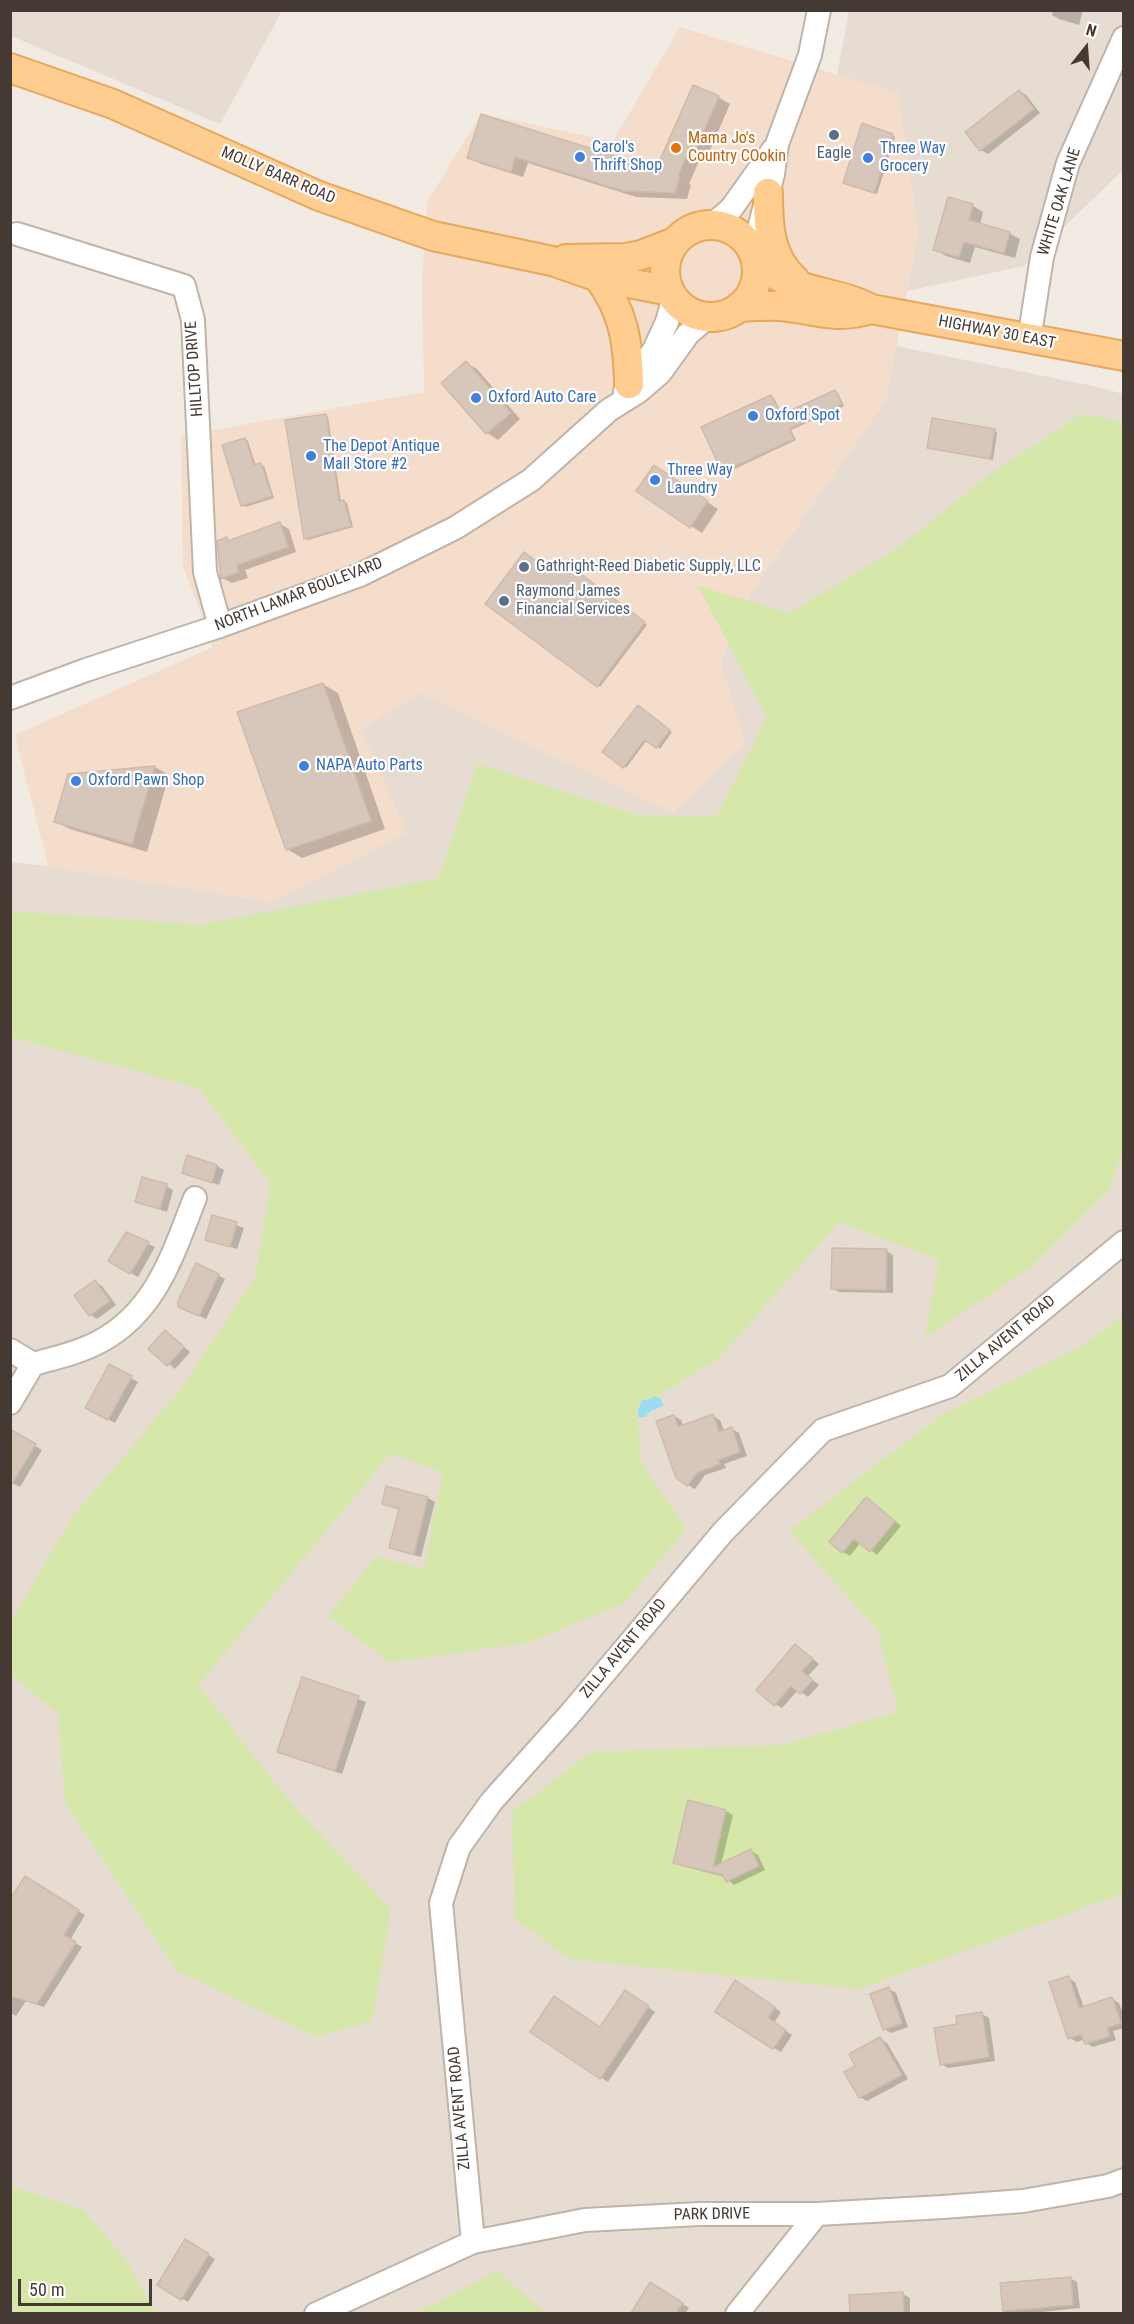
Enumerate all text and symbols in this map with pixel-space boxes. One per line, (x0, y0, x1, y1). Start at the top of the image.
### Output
north arrow (1056, 18, 1116, 78)
text: N (1084, 20, 1099, 41)
marker: Eagle (827, 128, 841, 142)
place label: Mama Jo's Country COokin (688, 129, 786, 167)
place label: Carol's Thrift Shop (592, 138, 662, 176)
place label: Three Way Grocery (880, 139, 946, 177)
marker: Mama Jo's Country COokin (669, 141, 683, 155)
street label: MOLLY BARR ROAD (218, 143, 338, 209)
place label: Eagle (817, 144, 851, 164)
street label: WHITE OAK LANE (1034, 146, 1086, 258)
marker: Carol's Thrift Shop (573, 150, 587, 164)
marker: Three Way Grocery (861, 151, 875, 165)
street label: HIGHWAY 30 EAST (937, 312, 1057, 354)
street label: HILLTOP DRIVE (182, 321, 208, 417)
place label: Oxford Auto Care (488, 388, 596, 408)
marker: Oxford Auto Care (469, 391, 483, 405)
place label: Oxford Spot (765, 406, 840, 426)
marker: Oxford Spot (746, 409, 760, 423)
place label: The Depot Antique Mall Store #2 (323, 437, 440, 475)
marker: The Depot Antique Mall Store #2 (304, 449, 318, 463)
place label: Three Way Laundry (667, 461, 733, 499)
marker: Three Way Laundry (648, 473, 662, 487)
street label: NORTH LAMAR BOULEVARD (212, 554, 386, 636)
place label: Gathright-Reed Diabetic Supply, LLC (536, 557, 761, 577)
marker: Gathright-Reed Diabetic Supply, LLC (517, 560, 531, 574)
place label: Raymond James Financial Services (516, 582, 630, 620)
marker: Raymond James Financial Services (497, 594, 511, 608)
place label: NAPA Auto Parts (316, 756, 423, 776)
marker: NAPA Auto Parts (297, 759, 311, 773)
place label: Oxford Pawn Shop (88, 771, 204, 791)
marker: Oxford Pawn Shop (69, 774, 83, 788)
street label: ZILLA AVENT ROAD (952, 1292, 1060, 1386)
street label: ZILLA AVENT ROAD (577, 1595, 671, 1703)
street label: ZILLA AVENT ROAD (445, 2045, 475, 2171)
street label: PARK DRIVE (674, 2205, 750, 2225)
scale bar (21, 2267, 154, 2305)
text: 50 m (29, 2279, 64, 2300)

